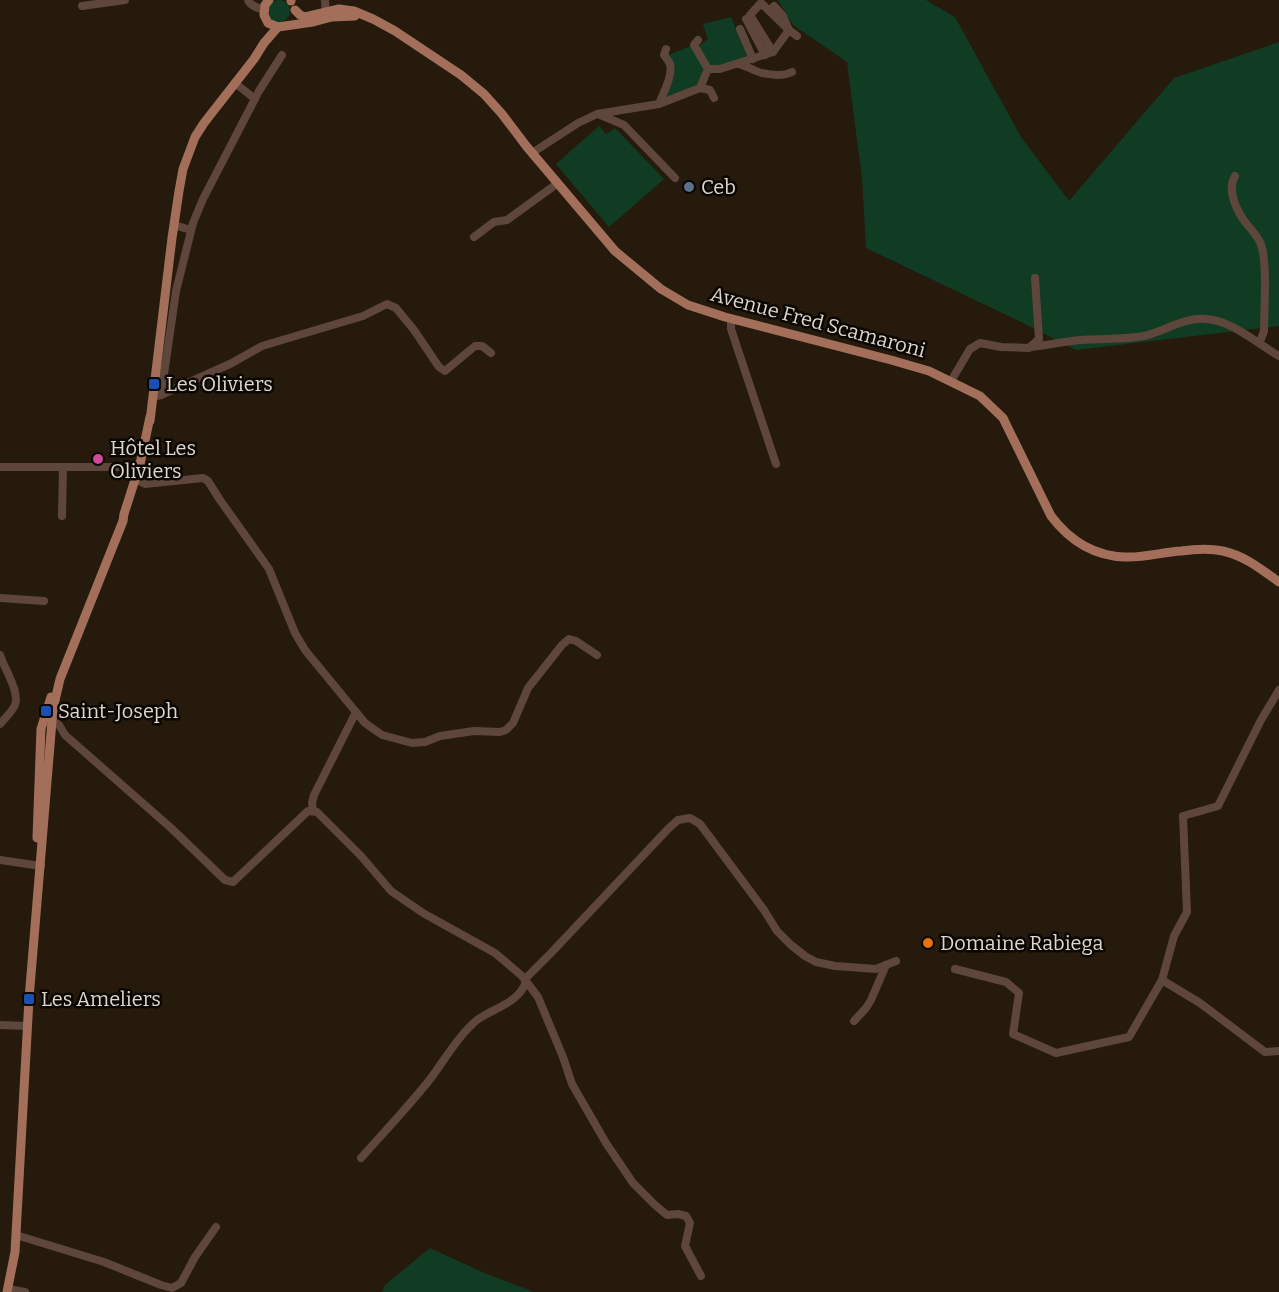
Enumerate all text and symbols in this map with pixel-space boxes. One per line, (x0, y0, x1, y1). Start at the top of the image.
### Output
place label: Ceb (701, 175, 736, 199)
marker: Ceb (682, 180, 696, 194)
street label: Avenue Fred Scamaroni (708, 282, 928, 362)
place label: Les Oliviers (166, 372, 273, 396)
marker: Les Oliviers (147, 377, 161, 391)
place label: Hôtel Les Oliviers (110, 436, 196, 483)
marker: Hôtel Les Oliviers (91, 452, 105, 466)
place label: Saint-Joseph (58, 699, 179, 723)
marker: Saint-Joseph (39, 704, 53, 718)
place label: Domaine Rabiega (940, 931, 1103, 955)
marker: Domaine Rabiega (921, 936, 935, 950)
place label: Les Ameliers (41, 987, 161, 1011)
marker: Les Ameliers (22, 992, 36, 1006)

